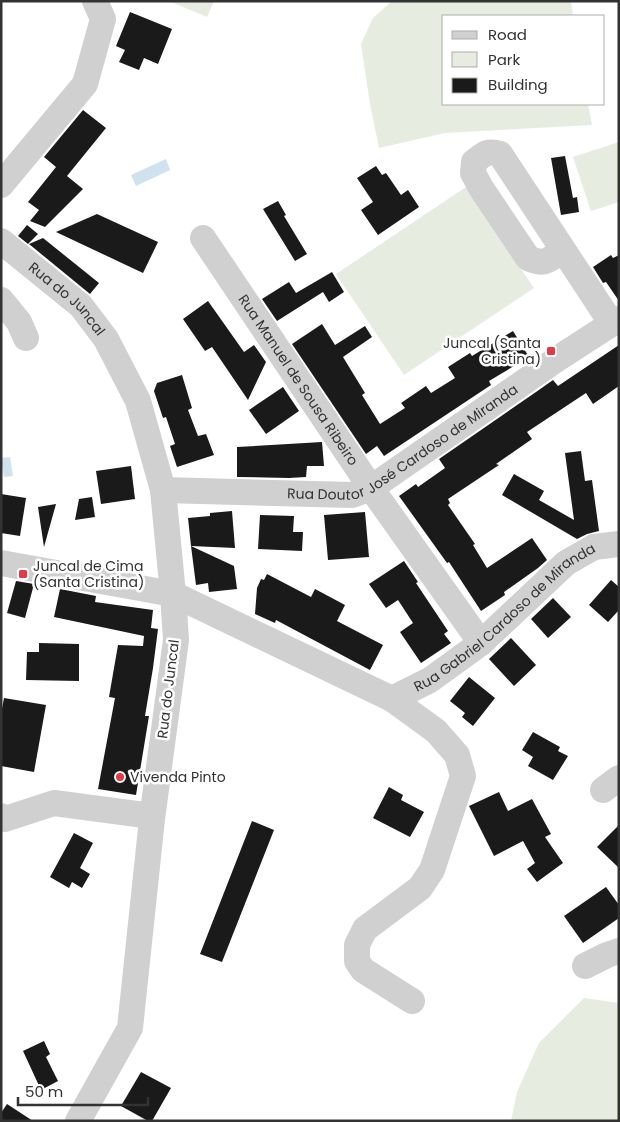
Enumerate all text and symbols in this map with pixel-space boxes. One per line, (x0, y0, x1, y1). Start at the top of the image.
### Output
legend (442, 15, 605, 105)
text: Road (488, 24, 527, 45)
text: Park (488, 49, 520, 70)
text: Building (488, 74, 548, 95)
street label: Rua do Juncal (24, 257, 110, 340)
street label: Rua Manuel de Sousa Ribeiro (234, 290, 363, 470)
place label: Juncal (Santa Cristina) (443, 333, 541, 369)
marker: Juncal (Santa Cristina) (545, 345, 557, 357)
street label: Rua Doutor José Cardoso de Miranda (287, 379, 522, 505)
street label: Rua Gabriel Cardoso de Miranda (410, 538, 599, 697)
place label: Juncal de Cima (Santa Cristina) (33, 556, 144, 592)
marker: Juncal de Cima (Santa Cristina) (17, 568, 29, 580)
street label: Rua do Juncal (152, 638, 184, 740)
place label: Vivenda Pinto (130, 767, 226, 787)
marker: Vivenda Pinto (114, 771, 126, 783)
scale bar (18, 1074, 148, 1106)
text: 50 m (25, 1081, 63, 1102)

